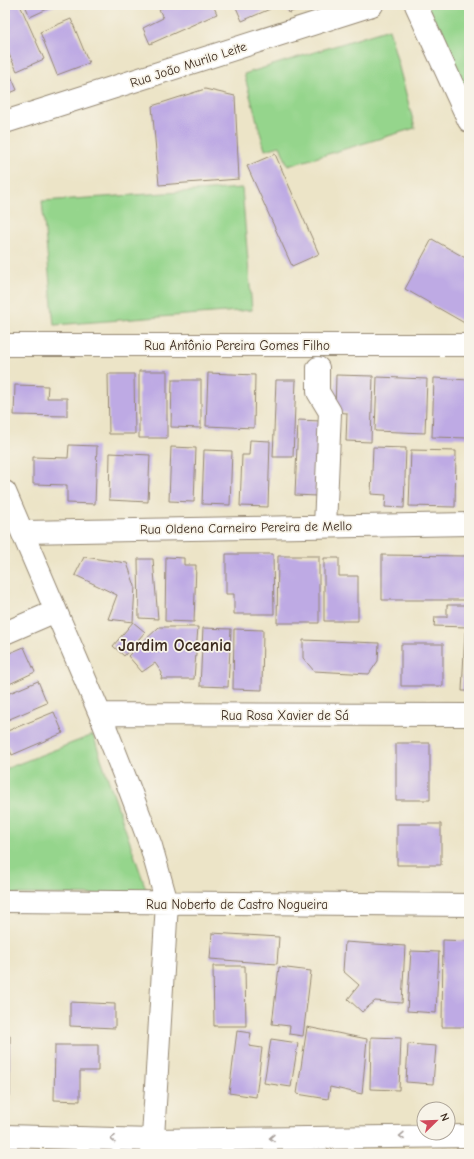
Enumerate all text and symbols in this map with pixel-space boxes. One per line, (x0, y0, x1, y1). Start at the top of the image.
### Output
street label: Rua João Murilo Leite (128, 38, 249, 90)
street label: Rua Antônio Pereira Gomes Filho (144, 338, 330, 353)
street label: Rua Oldena Carneiro Pereira de Mello (140, 518, 352, 537)
district label: Jardim Oceania (118, 636, 232, 655)
street label: Rua Rosa Xavier de Sá (221, 708, 349, 723)
street label: Rua Noberto de Castro Nogueira (146, 897, 328, 912)
north arrow (416, 1101, 456, 1141)
text: N (437, 1111, 452, 1123)
one-way arrow (399, 1132, 405, 1140)
one-way arrow (110, 1134, 116, 1143)
one-way arrow (269, 1134, 275, 1142)

